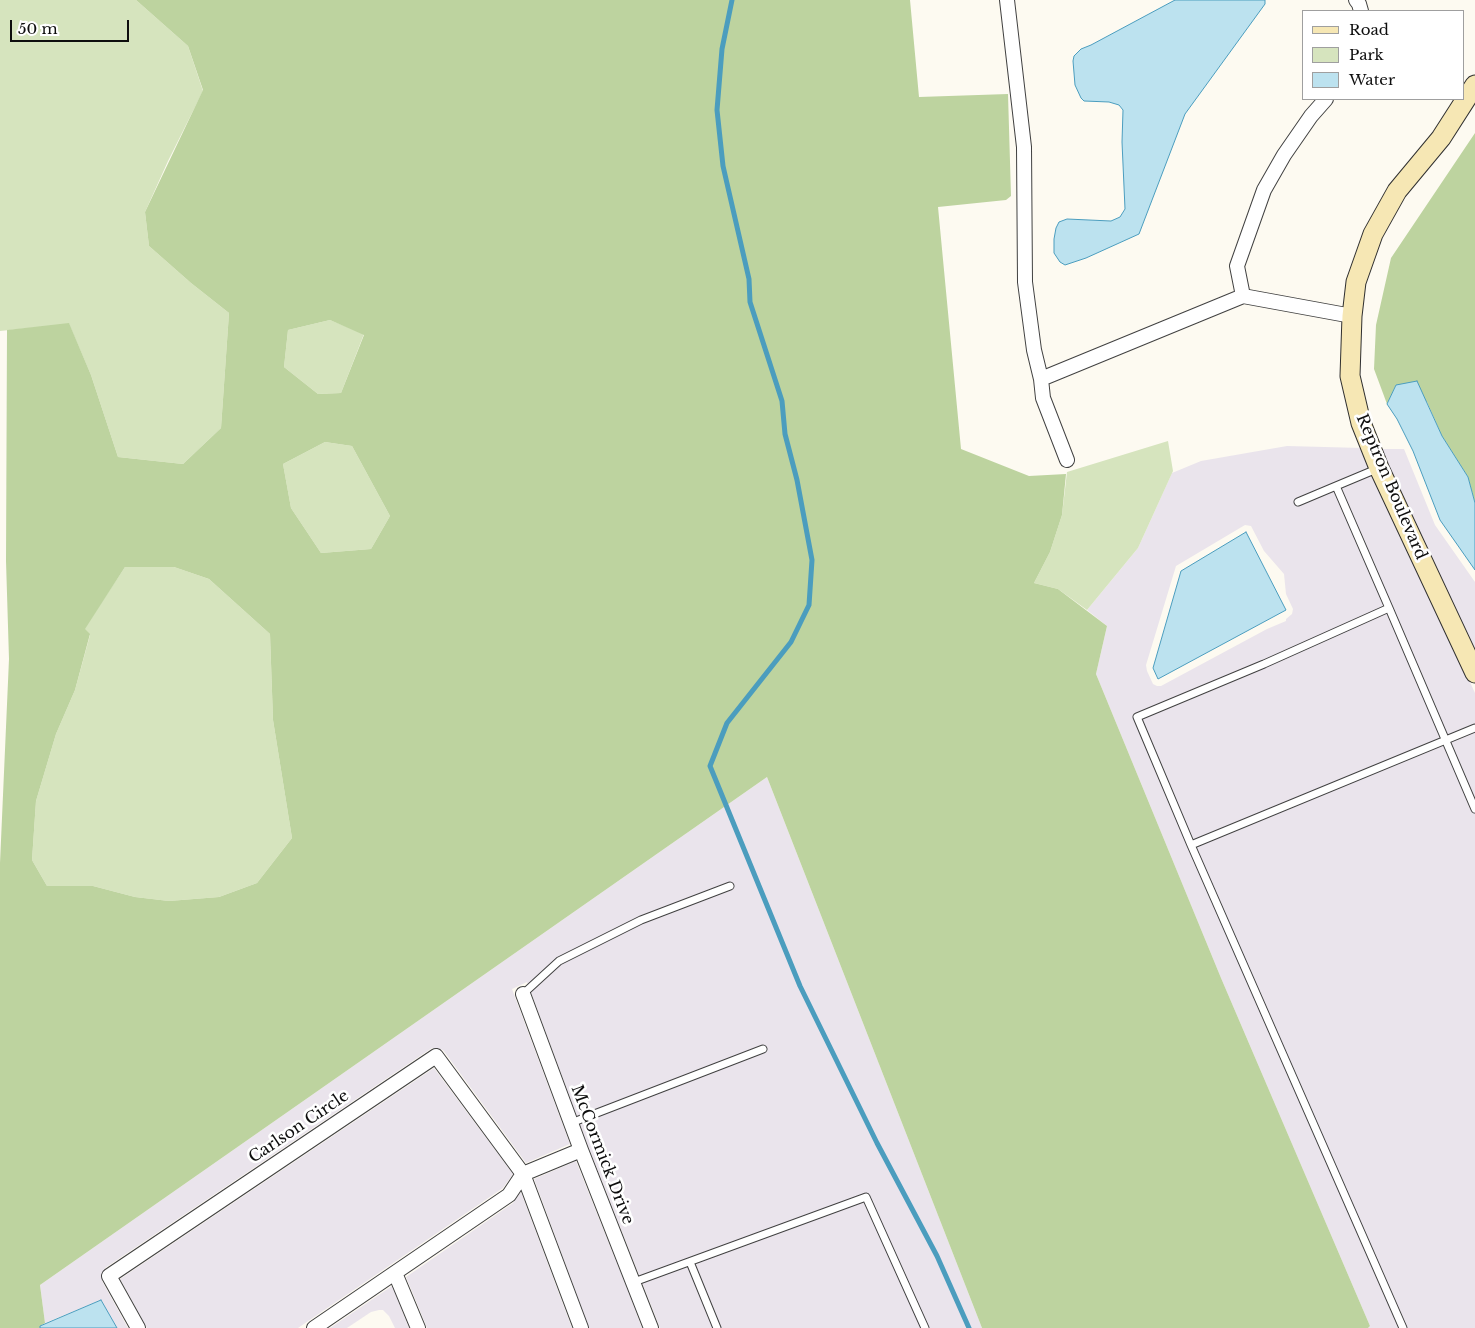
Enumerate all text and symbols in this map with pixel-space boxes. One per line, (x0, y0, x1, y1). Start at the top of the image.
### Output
scale bar (12, 10, 131, 42)
legend (1302, 10, 1465, 100)
text: 50 m (18, 19, 58, 38)
text: Road (1349, 20, 1389, 39)
text: Park (1349, 45, 1384, 64)
text: Water (1349, 70, 1395, 89)
street label: Reptron Boulevard (1352, 411, 1430, 563)
street label: McCormick Drive (567, 1083, 637, 1227)
street label: Carlson Circle (245, 1086, 353, 1168)

